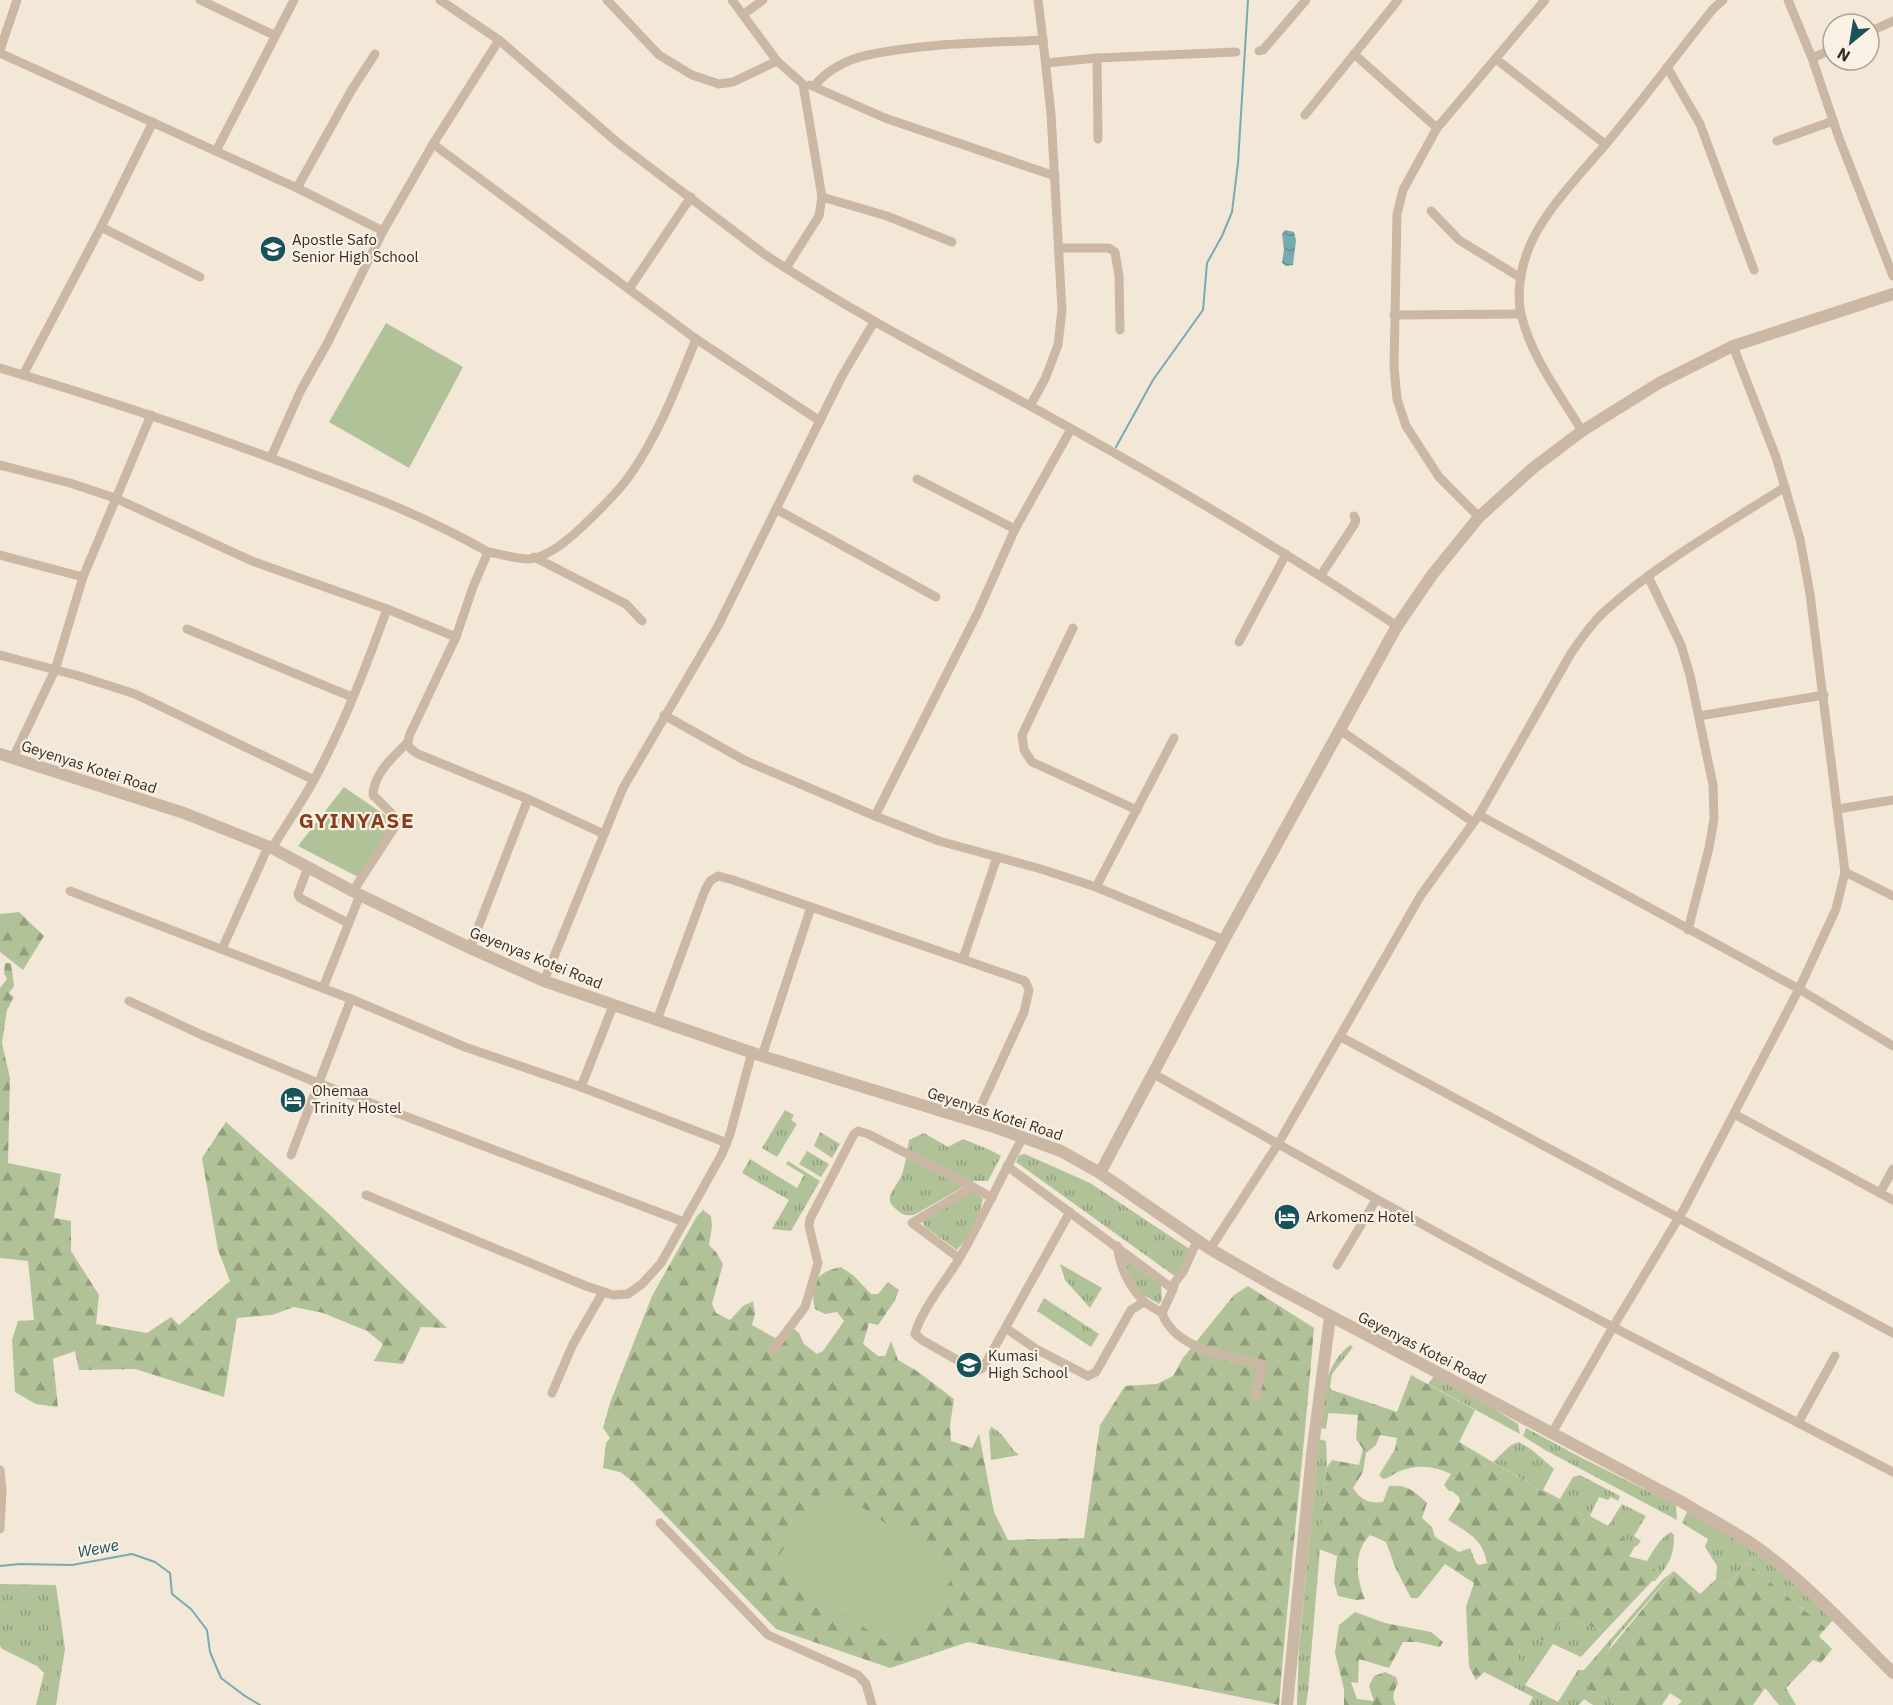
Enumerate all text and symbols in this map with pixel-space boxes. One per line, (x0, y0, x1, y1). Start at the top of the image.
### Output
north arrow (1821, 12, 1881, 72)
text: N (1833, 43, 1854, 67)
place label: Apostle Safo Senior High School (292, 230, 419, 266)
school or university icon: Apostle Safo Senior High School (258, 234, 288, 264)
street label: Geyenyas Kotei Road (19, 736, 159, 797)
district label: GYINYASE (299, 806, 415, 834)
street label: Geyenyas Kotei Road (467, 922, 605, 993)
place label: Ohemaa Trinity Hostel (312, 1081, 401, 1117)
street label: Geyenyas Kotei Road (925, 1083, 1065, 1144)
hotel icon: Ohemaa Trinity Hostel (278, 1085, 308, 1115)
hotel icon: Arkomenz Hotel (1272, 1202, 1302, 1232)
place label: Arkomenz Hotel (1306, 1207, 1414, 1226)
street label: Geyenyas Kotei Road (1355, 1307, 1490, 1388)
place label: Kumasi High School (988, 1346, 1068, 1382)
school or university icon: Kumasi High School (954, 1350, 984, 1380)
water label: Wewe (76, 1534, 120, 1562)

